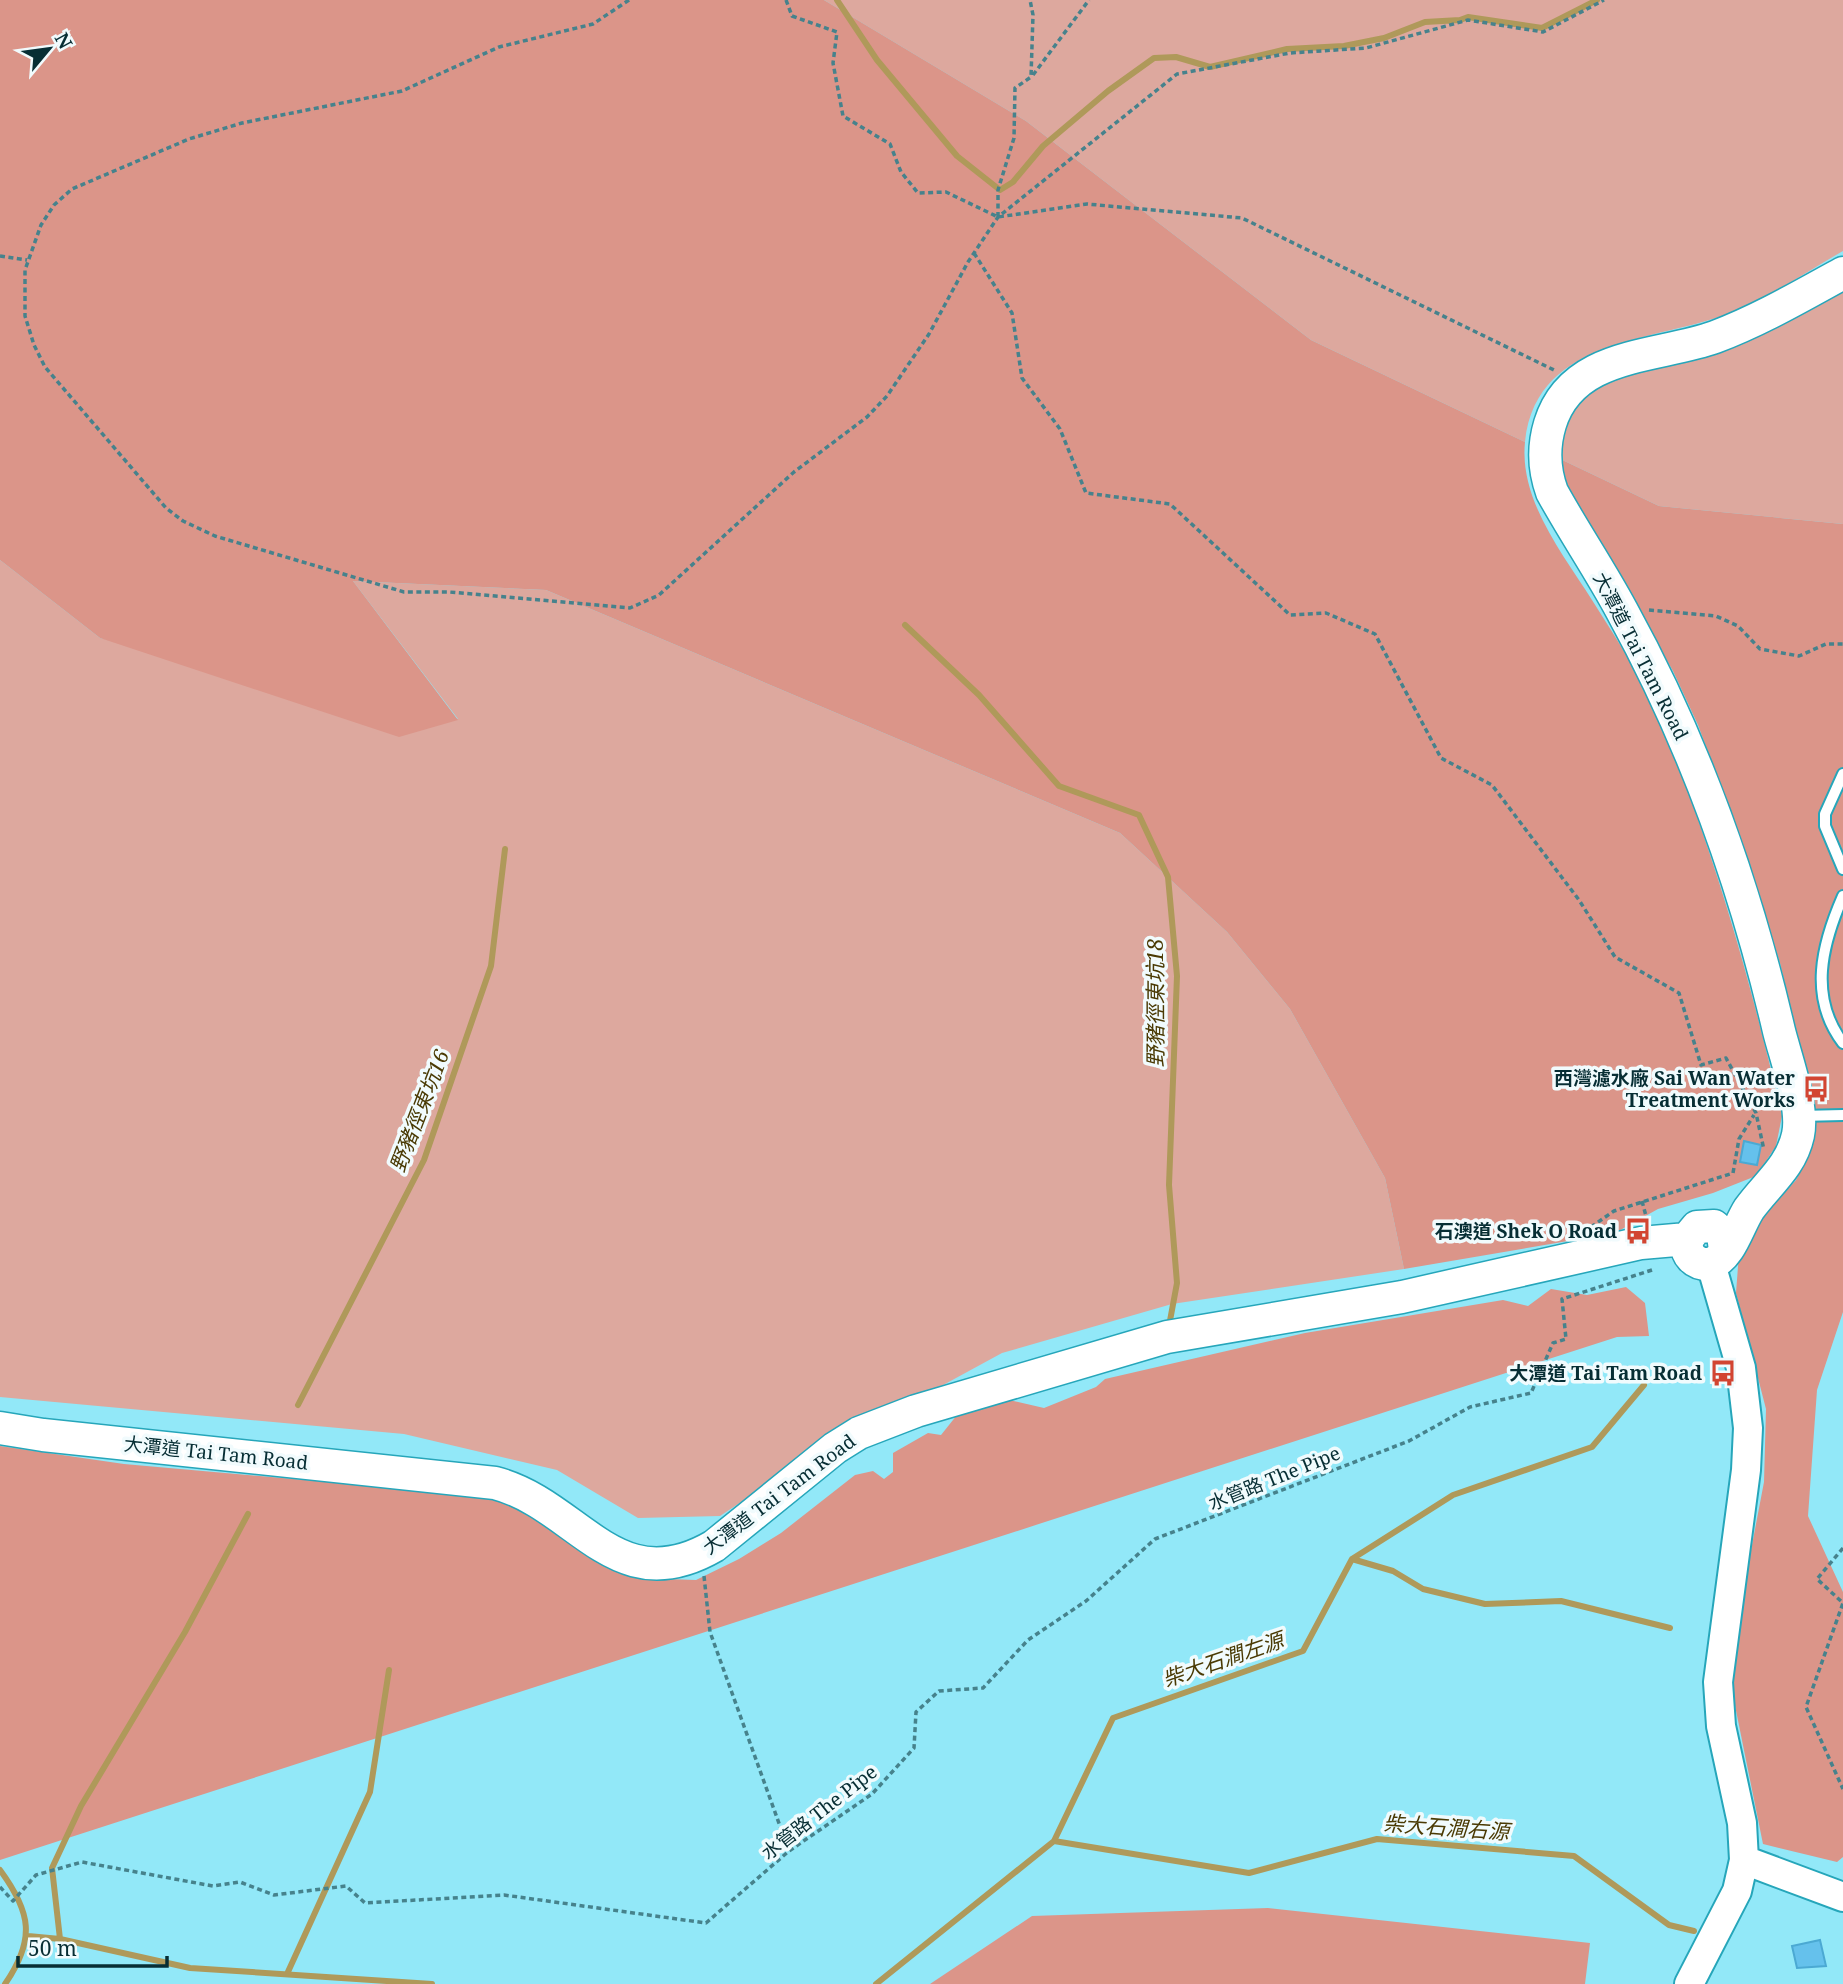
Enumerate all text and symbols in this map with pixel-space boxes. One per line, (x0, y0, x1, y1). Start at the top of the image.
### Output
north arrow (14, 14, 84, 84)
text: N (49, 28, 79, 54)
street label: 大潭道 Tai Tam Road (1587, 568, 1695, 745)
water label: 野豬徑東坑18 (1141, 939, 1169, 1067)
water label: 野豬徑東坑16 (383, 1045, 455, 1176)
place label: 西灣濾水廠 Sai Wan Water Treatment Works (1554, 1065, 1795, 1113)
bus stop icon: 西灣濾水廠 Sai Wan Water Treatment Works (1801, 1074, 1831, 1104)
bus stop icon: 石澳道 Shek O Road (1623, 1216, 1653, 1246)
place label: 石澳道 Shek O Road (1435, 1218, 1618, 1244)
bus stop icon: 大潭道 Tai Tam Road (1708, 1358, 1738, 1388)
place label: 大潭道 Tai Tam Road (1509, 1360, 1703, 1386)
street label: 大潭道 Tai Tam Road (697, 1428, 861, 1560)
street label: 大潭道 Tai Tam Road (123, 1430, 310, 1476)
street label: 水管路 The Pipe (1204, 1440, 1344, 1516)
water label: 柴大石澗左源 (1159, 1624, 1291, 1693)
street label: 水管路 The Pipe (756, 1759, 882, 1865)
water label: 柴大石澗右源 (1382, 1809, 1514, 1846)
scale bar (18, 1924, 166, 1968)
text: 50 m (28, 1934, 77, 1962)

